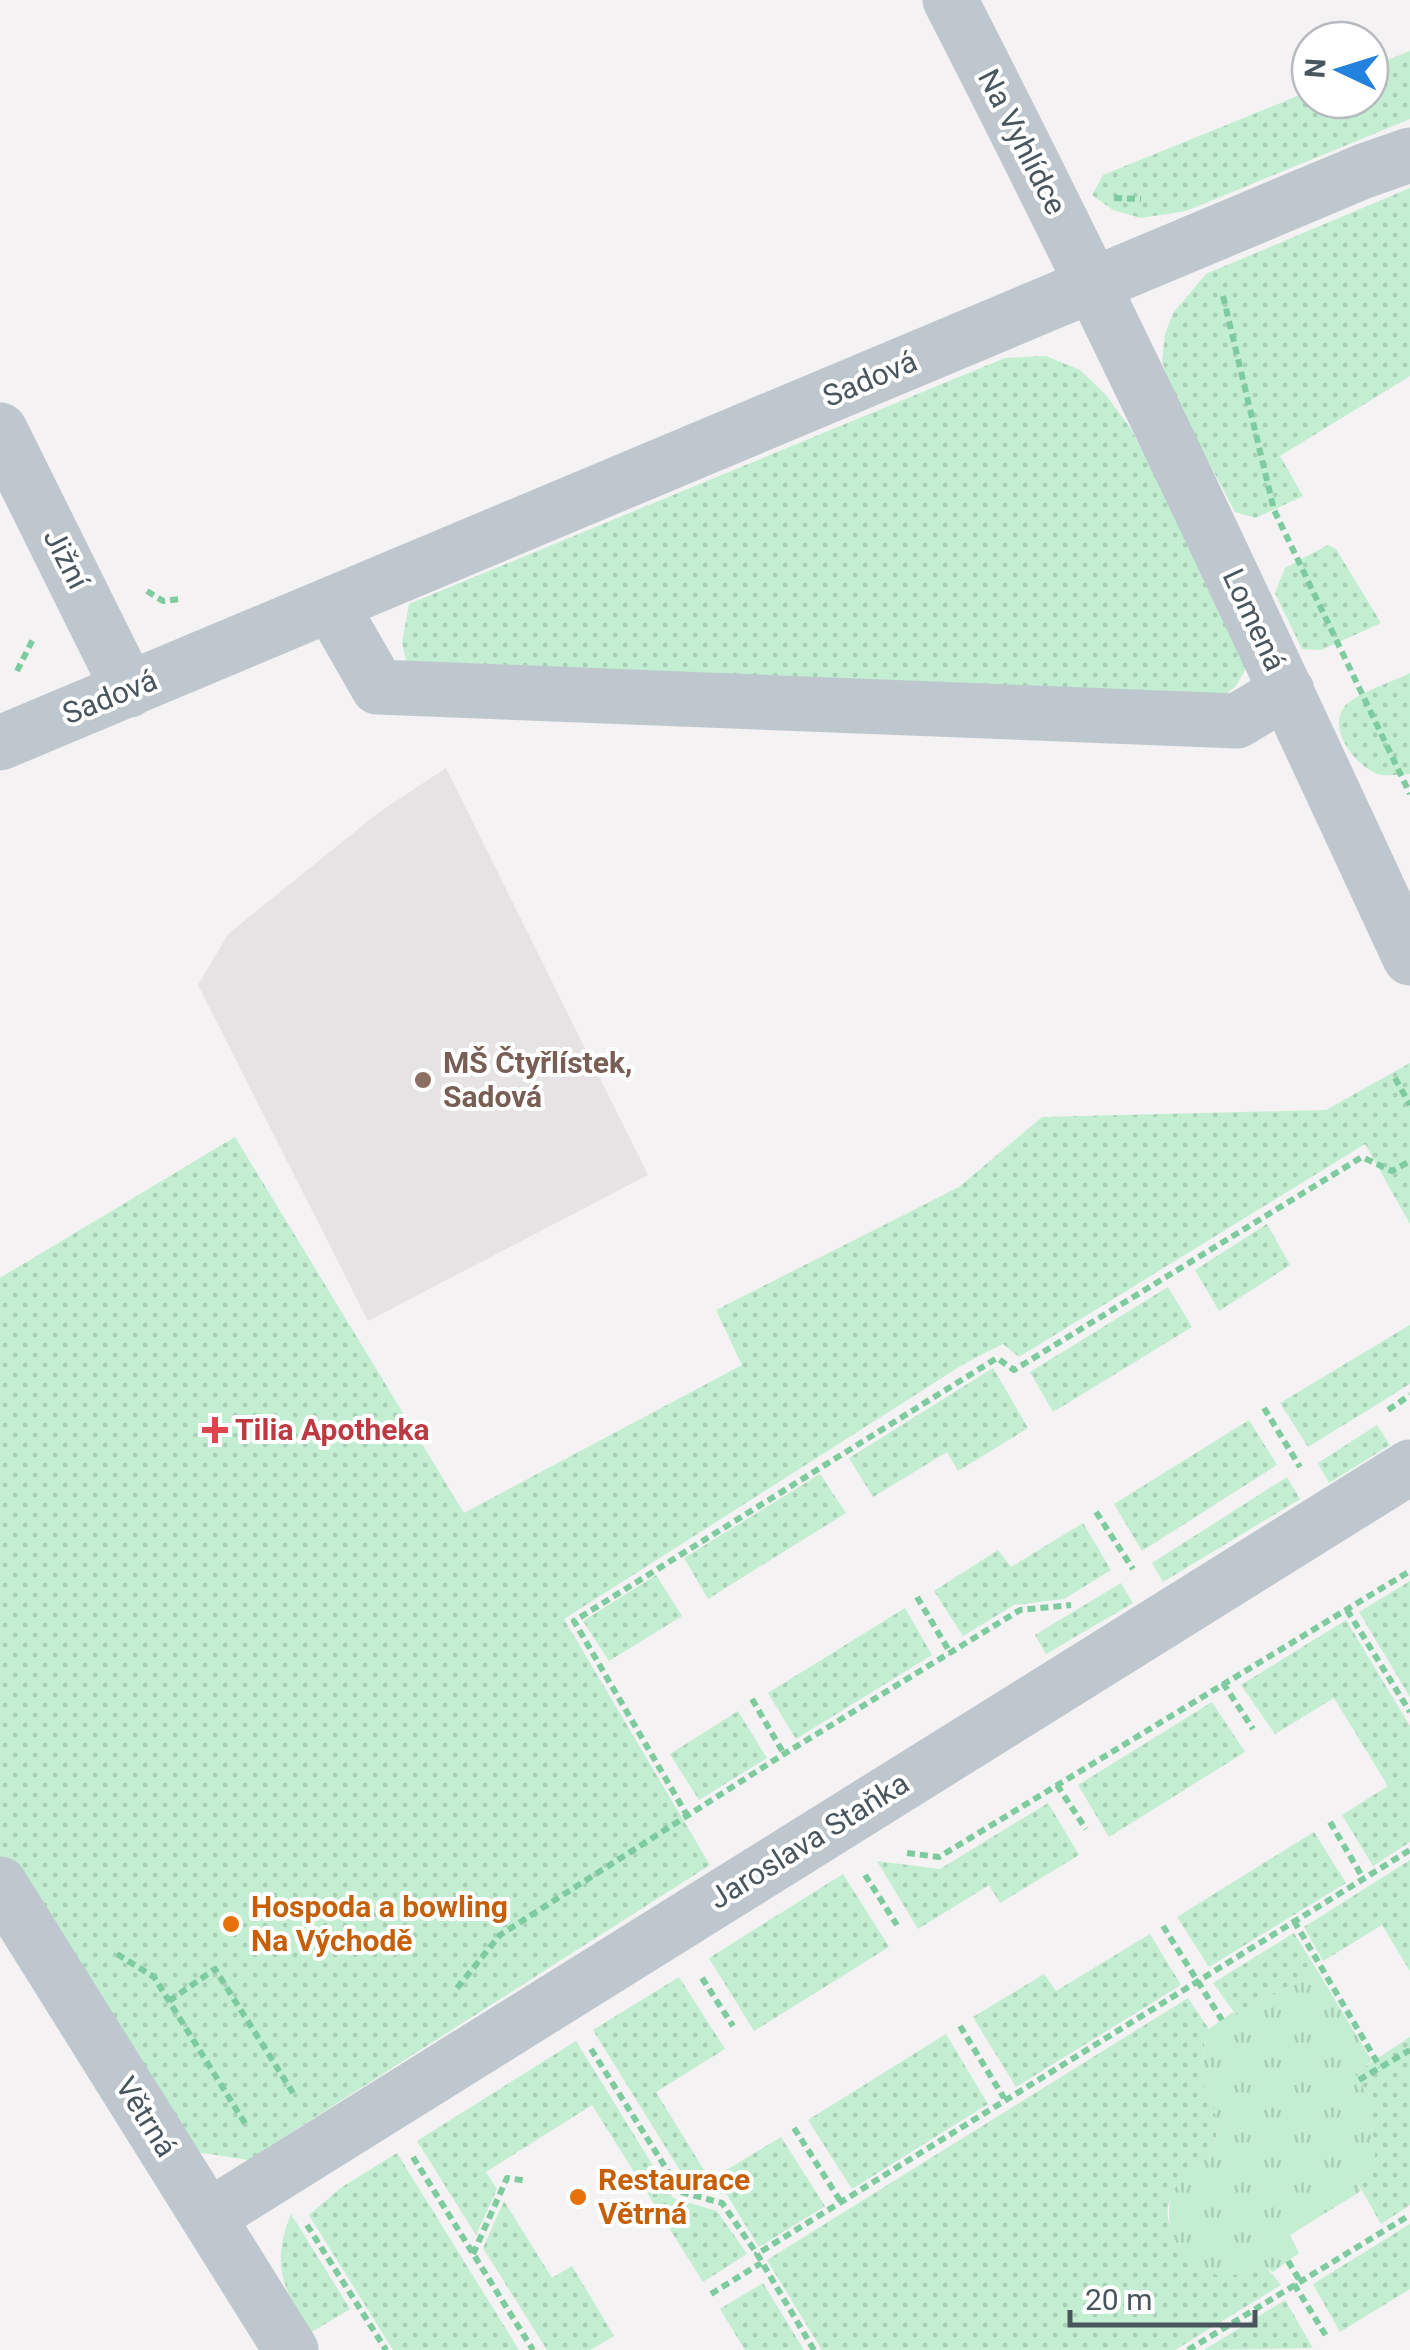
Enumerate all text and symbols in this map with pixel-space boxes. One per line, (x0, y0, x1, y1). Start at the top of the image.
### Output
north arrow (1290, 20, 1390, 120)
text: N (1298, 57, 1333, 79)
street label: Na Vyhlídce (971, 63, 1074, 220)
street label: Sadová (818, 343, 922, 414)
street label: Jižní (37, 523, 97, 596)
street label: Lomená (1216, 563, 1293, 676)
street label: Sadová (58, 662, 162, 731)
place label: MŠ Čtyřlístek, Sadová (443, 1045, 632, 1114)
marker: MŠ Čtyřlístek, Sadová (412, 1069, 434, 1091)
place label: Tilia Apotheka (235, 1412, 430, 1447)
marker: Tilia Apotheka (204, 1419, 226, 1441)
street label: Jaroslava Staňka (702, 1765, 915, 1916)
place label: Hospoda a bowling Na Východě (251, 1889, 508, 1958)
marker: Hospoda a bowling Na Východě (220, 1913, 242, 1935)
street label: Větrná (108, 2070, 184, 2163)
place label: Restaurace Větrná (598, 2162, 750, 2231)
marker: Restaurace Větrná (567, 2186, 589, 2208)
scale bar (1070, 2265, 1255, 2327)
text: 20 m (1085, 2282, 1152, 2317)

